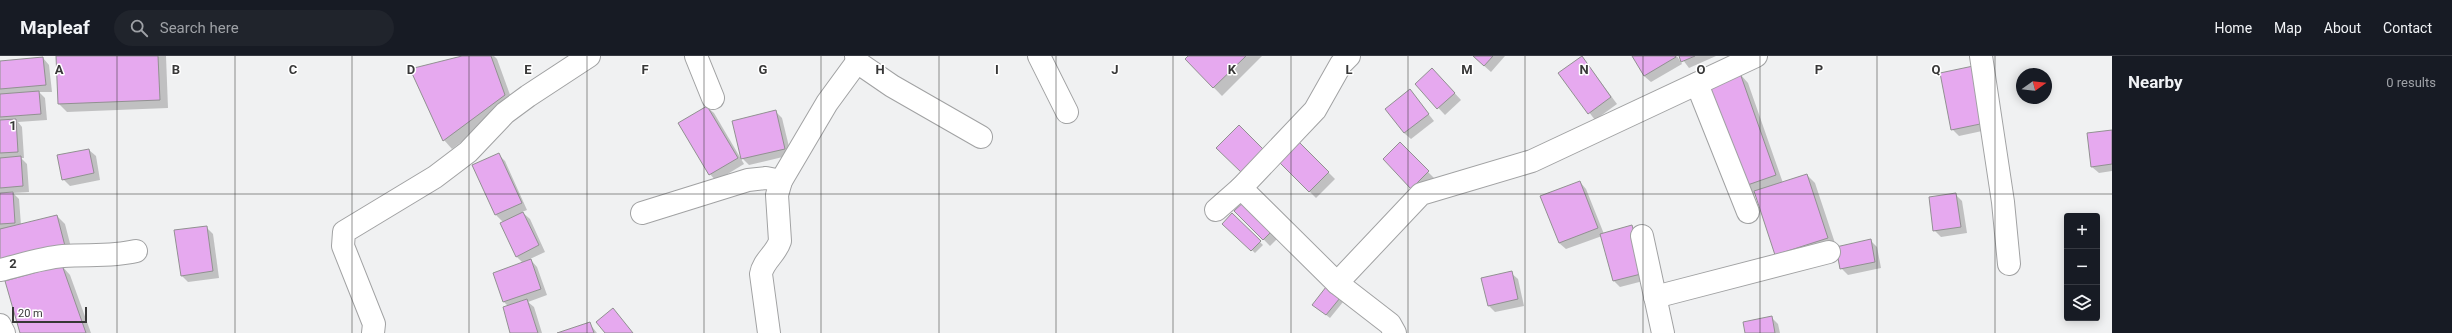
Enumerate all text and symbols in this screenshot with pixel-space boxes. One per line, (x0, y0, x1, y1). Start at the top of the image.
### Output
search box (114, 10, 394, 46)
text: Mapleaf (20, 16, 90, 39)
icon: search (128, 17, 150, 39)
text: Search here (160, 19, 239, 37)
text: Home (2214, 20, 2252, 36)
text: Map (2274, 20, 2302, 36)
text: About (2324, 20, 2361, 36)
text: Contact (2383, 20, 2432, 36)
text: A (55, 62, 64, 77)
text: B (172, 62, 180, 77)
text: C (289, 62, 298, 77)
text: D (407, 62, 415, 77)
text: E (524, 62, 532, 77)
text: F (641, 62, 649, 77)
text: G (759, 62, 768, 77)
text: H (875, 62, 885, 77)
text: I (995, 62, 999, 77)
text: J (1111, 62, 1119, 77)
text: K (1228, 62, 1237, 77)
text: L (1345, 62, 1353, 77)
text: M (1461, 62, 1473, 77)
text: N (1579, 62, 1589, 77)
text: O (1697, 62, 1706, 77)
text: P (1815, 62, 1823, 77)
text: Q (1932, 62, 1941, 77)
north arrow (2016, 68, 2052, 104)
text: Nearby (2128, 72, 2183, 92)
text: 0 results (2386, 75, 2436, 90)
text: 1 (9, 118, 17, 133)
map controls (2064, 213, 2100, 321)
button: + (2064, 213, 2100, 249)
button: − (2064, 249, 2100, 285)
text: 2 (9, 256, 17, 271)
button: layers (2064, 285, 2100, 321)
scale bar (12, 305, 87, 324)
text: 20 m (18, 307, 43, 320)

